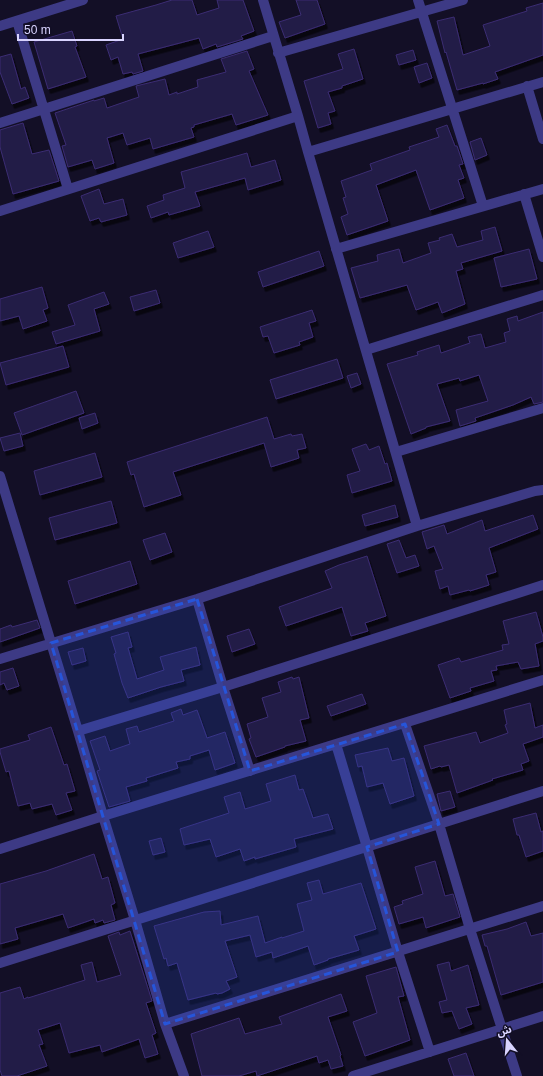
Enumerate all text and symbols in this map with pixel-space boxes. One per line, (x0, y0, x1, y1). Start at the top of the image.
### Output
scale bar (18, 16, 123, 42)
text: 50 m (24, 23, 51, 37)
north arrow (487, 1020, 527, 1060)
text: ش (495, 1022, 513, 1039)

